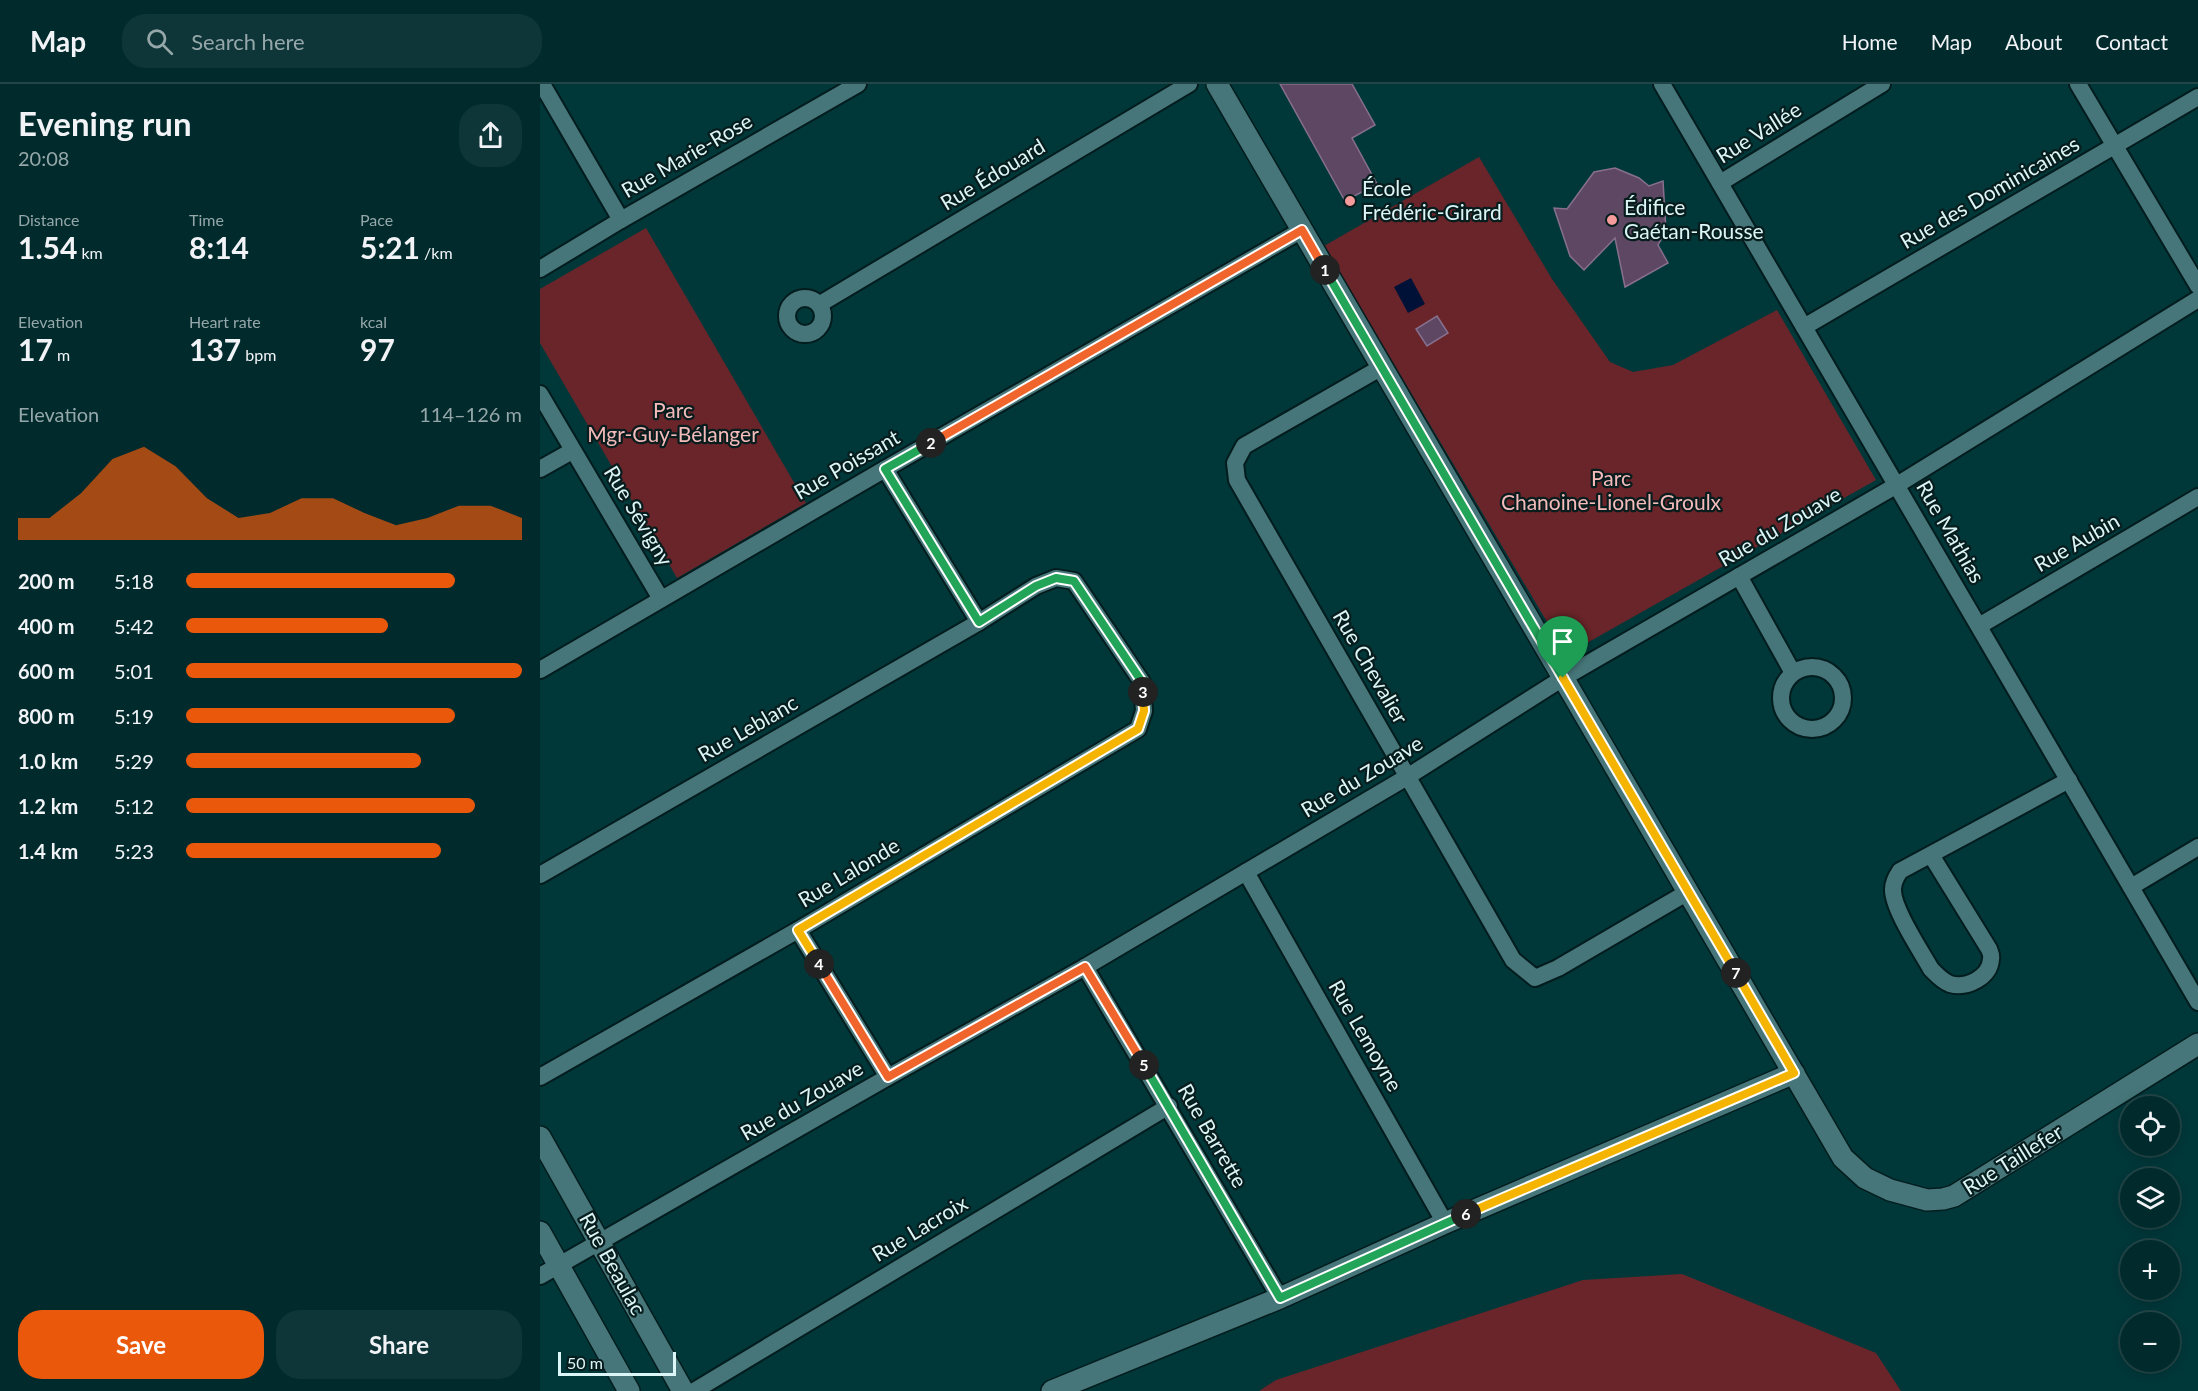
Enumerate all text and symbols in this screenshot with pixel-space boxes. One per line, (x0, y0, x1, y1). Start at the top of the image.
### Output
search box (122, 14, 542, 68)
text: Map (30, 24, 86, 58)
icon: search (143, 25, 176, 58)
text: Search here (191, 28, 305, 55)
text: Home (1842, 29, 1898, 54)
text: Map (1931, 29, 1972, 54)
text: About (2005, 29, 2062, 54)
text: Contact (2095, 29, 2168, 54)
street label: Rue Vallée (1711, 96, 1805, 168)
text: Evening run (18, 103, 192, 143)
button: share (459, 104, 522, 167)
street label: Rue Marie-Rose (616, 107, 756, 202)
street label: Rue des Dominicaines (1895, 130, 2083, 253)
street label: Rue Édouard (935, 133, 1049, 215)
text: 20:08 (18, 146, 69, 170)
place label: École Frédéric-Girard (1362, 175, 1502, 224)
marker: École Frédéric-Girard (1343, 194, 1357, 208)
place label: Édifice Gaétan-Rousse (1624, 194, 1764, 243)
text: Distance (18, 210, 79, 229)
text: Time (189, 210, 224, 229)
text: Pace (360, 210, 393, 229)
marker: Édifice Gaétan-Rousse (1605, 213, 1619, 227)
text: 1.54 (18, 229, 77, 265)
text: 8:14 (189, 229, 249, 265)
text: 5:21 (360, 229, 420, 265)
text: km (77, 243, 103, 262)
text: /km (420, 243, 453, 262)
pin: 1 (1310, 255, 1340, 285)
text: 1 (1320, 260, 1330, 279)
text: Elevation (18, 312, 83, 331)
text: Heart rate (189, 312, 261, 331)
text: kcal (360, 312, 387, 331)
text: 17 (18, 331, 53, 367)
text: 137 (189, 331, 241, 367)
text: 97 (360, 331, 395, 367)
text: m (53, 345, 70, 364)
text: bpm (241, 345, 276, 364)
park label: Parc Mgr-Guy-Bélanger (587, 397, 759, 446)
text: Elevation (18, 402, 99, 426)
text: 114–126 m (419, 402, 522, 426)
street label: Rue Poissant (789, 423, 904, 504)
pin: 2 (916, 428, 946, 458)
text: 2 (926, 433, 936, 452)
street label: Rue Sévigny (600, 461, 679, 570)
park label: Parc Chanoine-Lionel-Groulx (1501, 465, 1722, 514)
street label: Rue Mathias (1912, 476, 1991, 587)
street label: Rue du Zouave (1714, 481, 1845, 571)
street label: Rue Aubin (2029, 507, 2123, 576)
text: 200 m (18, 569, 74, 593)
text: 5:18 (114, 569, 154, 593)
street label: Rue Chevalier (1329, 605, 1414, 728)
text: 400 m (18, 614, 74, 638)
text: 5:42 (114, 614, 154, 638)
pin (1537, 616, 1588, 678)
icon: arrive (1546, 625, 1579, 658)
text: 600 m (18, 659, 74, 683)
text: 5:01 (114, 659, 154, 683)
pin: 3 (1128, 677, 1158, 707)
text: 3 (1138, 682, 1148, 701)
street label: Rue Leblanc (693, 689, 802, 766)
text: 800 m (18, 704, 74, 728)
text: 5:19 (114, 704, 154, 728)
street label: Rue du Zouave (1296, 730, 1427, 822)
text: 1.0 km (18, 749, 78, 773)
text: 5:29 (114, 749, 154, 773)
text: 1.2 km (18, 794, 78, 818)
text: 5:12 (114, 794, 154, 818)
street label: Rue Lalonde (793, 832, 903, 912)
text: 1.4 km (18, 839, 78, 863)
text: 5:23 (114, 839, 154, 863)
pin: 4 (804, 949, 834, 979)
text: 4 (814, 954, 824, 973)
pin: 7 (1721, 958, 1751, 988)
text: 7 (1731, 963, 1741, 982)
street label: Rue Lemoyne (1324, 975, 1408, 1095)
pin: 5 (1129, 1050, 1159, 1080)
street label: Rue du Zouave (736, 1055, 867, 1145)
text: 5 (1139, 1055, 1149, 1074)
street label: Rue Barrette (1173, 1079, 1253, 1192)
map controls (2120, 1096, 2180, 1372)
button: locate (2120, 1096, 2180, 1156)
street label: Rue Taillefer (1958, 1118, 2067, 1199)
button: layers (2120, 1168, 2180, 1228)
street label: Rue Lacroix (867, 1189, 972, 1266)
pin: 6 (1451, 1199, 1481, 1229)
text: 6 (1461, 1204, 1471, 1223)
street label: Rue Beaulac (575, 1208, 652, 1319)
button: + (2120, 1240, 2180, 1300)
button: Save (18, 1310, 264, 1379)
button: Share (276, 1310, 522, 1379)
button: − (2120, 1312, 2180, 1372)
scale bar (558, 1349, 676, 1376)
text: 50 m (567, 1353, 603, 1372)

